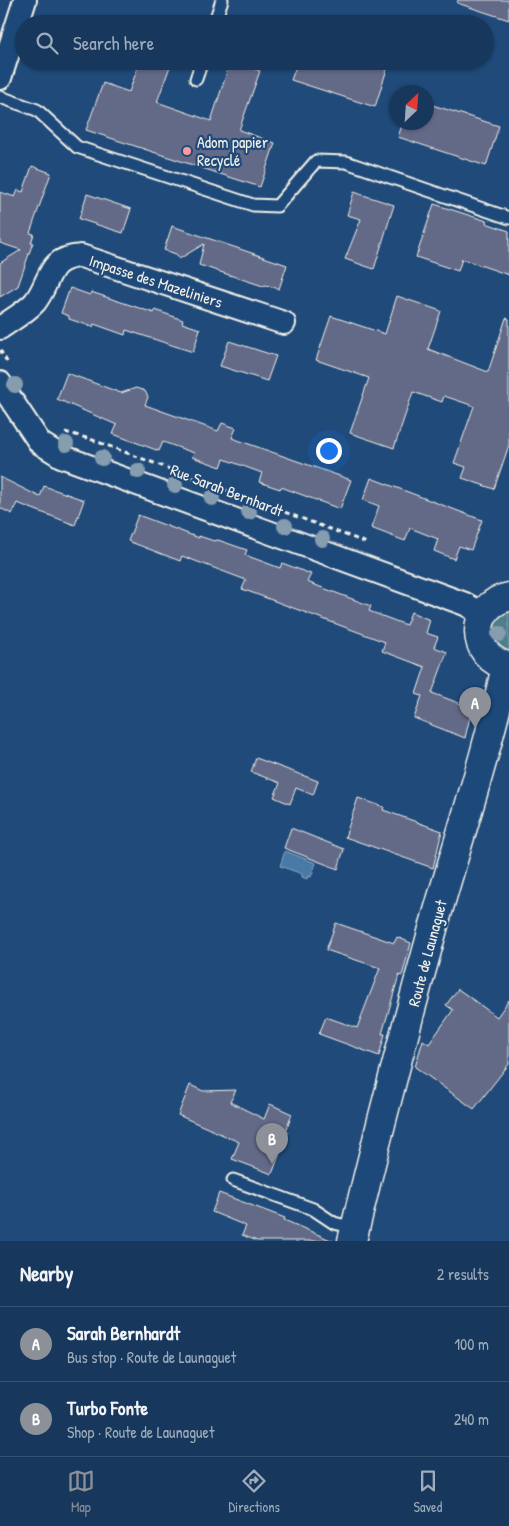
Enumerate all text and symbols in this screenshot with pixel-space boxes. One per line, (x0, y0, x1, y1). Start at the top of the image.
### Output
search box (15, 15, 494, 70)
icon: search (33, 29, 61, 57)
text: Search here (73, 30, 154, 56)
north arrow (389, 85, 434, 130)
place label: Adom papier Recyclé (197, 131, 268, 171)
marker: Adom papier Recyclé (181, 145, 193, 157)
street label: Impasse des Mazeliniers (87, 249, 225, 313)
your location (316, 438, 342, 464)
street label: Rue Sarah Bernhardt (168, 458, 287, 522)
pin: A (459, 687, 491, 728)
street label: Route de Launaguet (402, 897, 452, 1009)
pin: B (256, 1123, 288, 1164)
text: Nearby (20, 1259, 73, 1288)
text: 2 results (437, 1263, 489, 1285)
text: Sarah Bernhardt (67, 1320, 180, 1346)
text: A (32, 1333, 40, 1355)
text: 100 m (454, 1333, 489, 1355)
text: Bus stop · Route de Launaguet (67, 1346, 236, 1368)
text: Turbo Fonte (67, 1395, 148, 1421)
text: B (32, 1408, 40, 1430)
text: 240 m (454, 1408, 489, 1430)
text: Shop · Route de Launaguet (67, 1421, 214, 1443)
tab: Map (67, 1467, 95, 1516)
tab: Directions (228, 1467, 280, 1516)
tab: Saved (414, 1467, 442, 1516)

